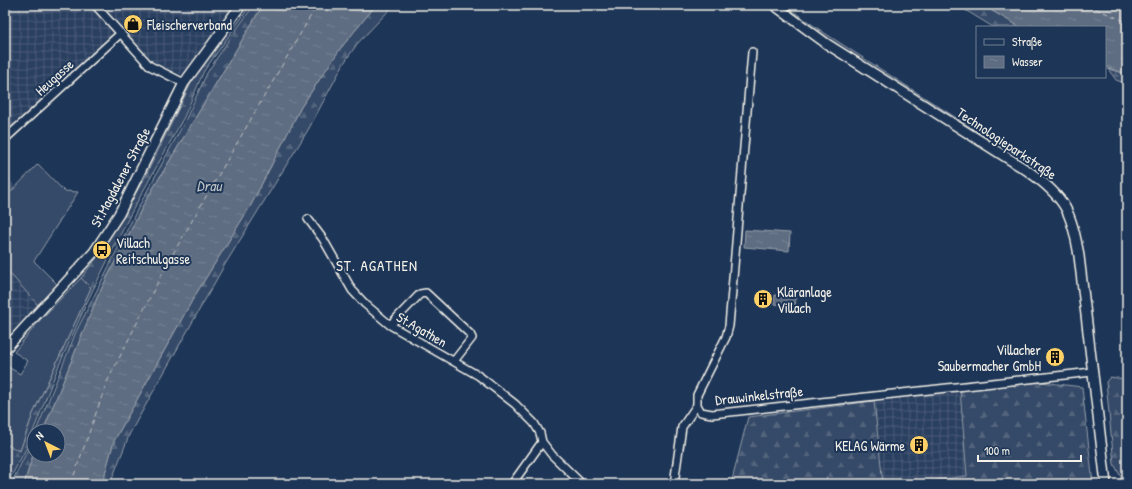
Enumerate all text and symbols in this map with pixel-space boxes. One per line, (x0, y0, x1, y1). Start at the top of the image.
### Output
shop icon: Fleischerverband (122, 13, 144, 35)
place label: Fleischerverband (146, 15, 232, 34)
legend (976, 26, 1106, 78)
text: Straße (1012, 33, 1042, 50)
text: Wasser (1012, 53, 1043, 70)
street label: Heugasse (31, 54, 78, 100)
street label: Technologieparkstraße (953, 103, 1061, 185)
street label: St.Magdalener Straße (86, 124, 155, 231)
water label: Drau (197, 175, 222, 196)
place label: Villach Reitschulgasse (116, 233, 190, 269)
bus stop icon: Villach Reitschulgasse (91, 239, 113, 261)
district label: ST. AGATHEN (336, 255, 418, 276)
place label: Kläranlage Villach (777, 282, 832, 317)
building icon: Kläranlage Villach (752, 288, 774, 310)
street label: St.Agathen (393, 307, 451, 352)
place label: Villacher Saubermacher GmbH (938, 340, 1042, 375)
building icon: Villacher Saubermacher GmbH (1044, 346, 1066, 368)
street label: Drauwinkelstraße (714, 381, 804, 410)
north arrow (26, 423, 66, 463)
text: N (32, 428, 46, 443)
building icon: KELAG Wärme (908, 434, 930, 456)
place label: KELAG Wärme (835, 436, 905, 455)
scale bar (978, 437, 1081, 463)
text: 100 m (984, 442, 1010, 459)

